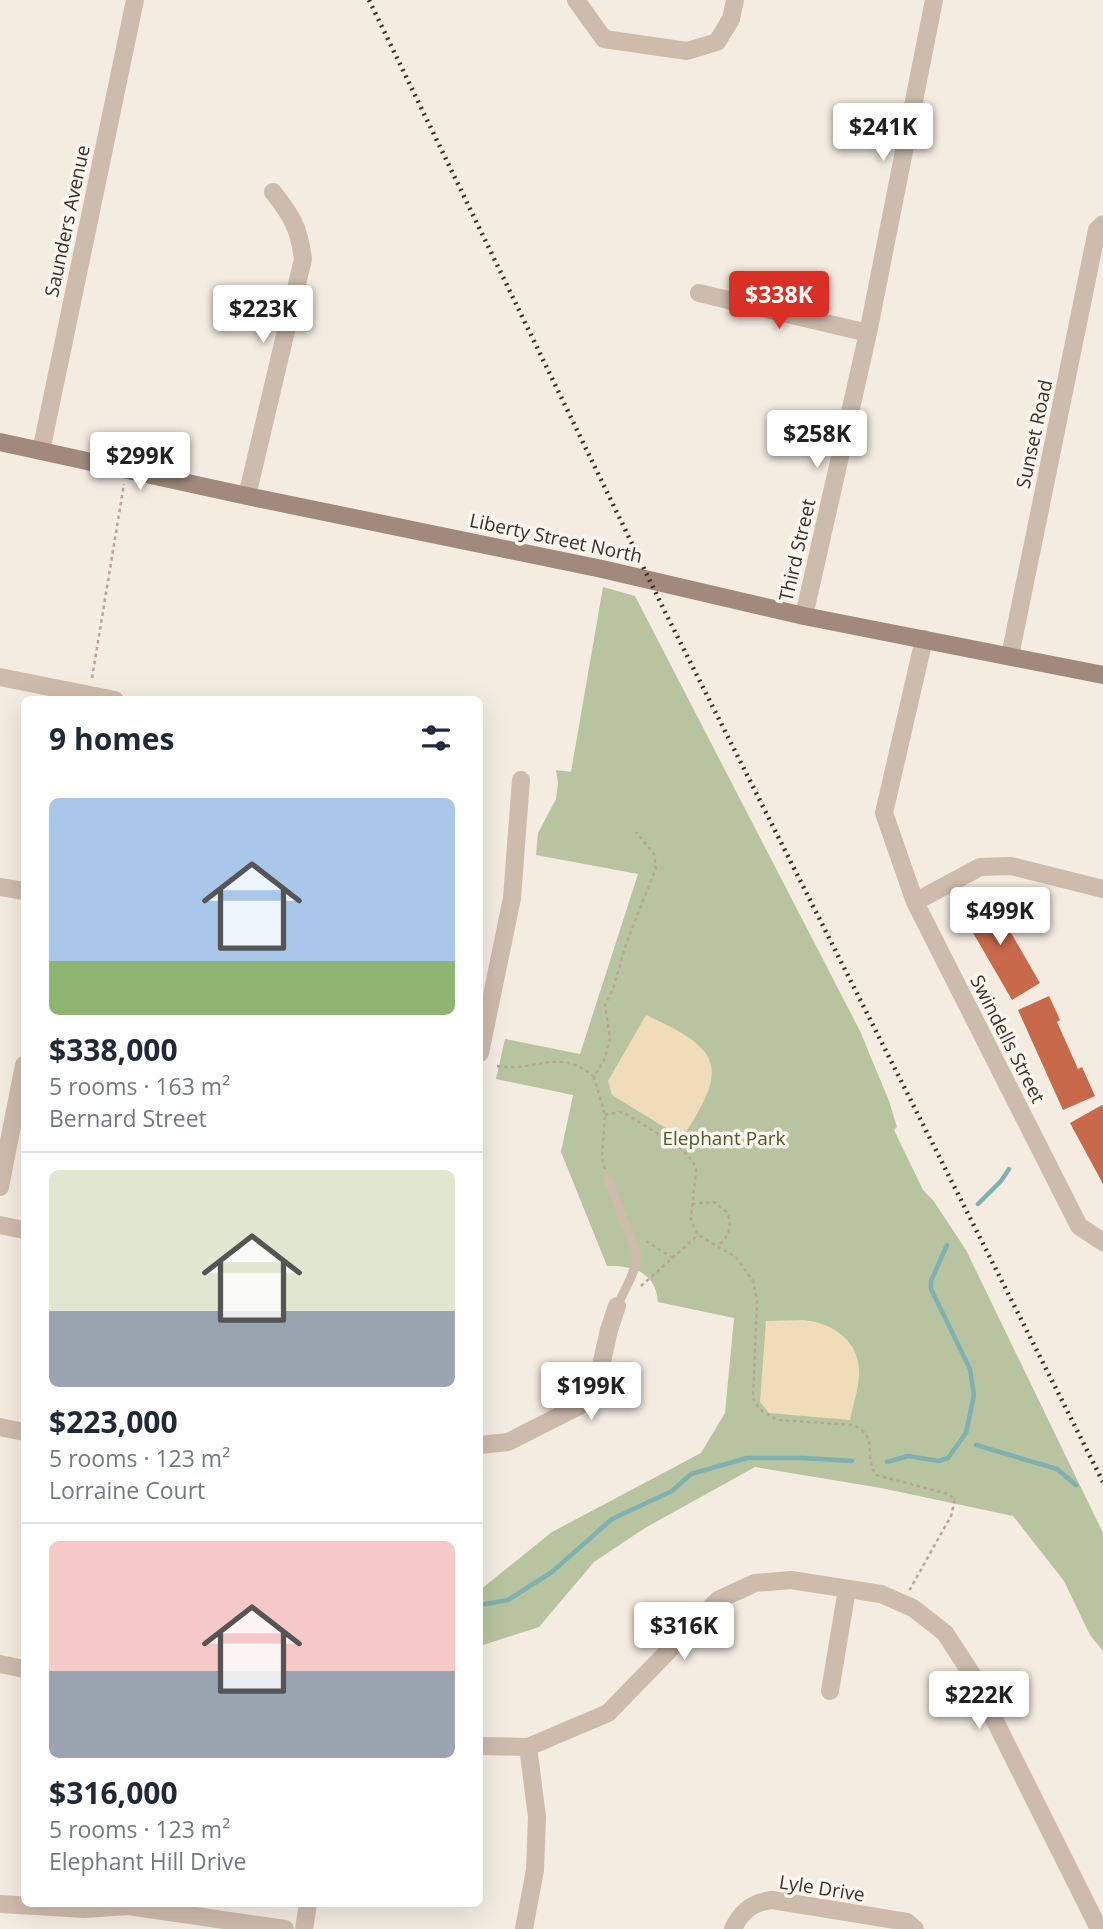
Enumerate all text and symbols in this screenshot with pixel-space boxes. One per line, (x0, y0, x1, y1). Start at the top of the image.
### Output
pin: $241K (834, 104, 932, 163)
text: $241K (849, 110, 917, 142)
street label: Saunders Avenue (38, 143, 96, 299)
pin: $338K (730, 272, 828, 331)
text: $338K (745, 278, 813, 310)
pin: $223K (214, 286, 312, 345)
text: $223K (229, 292, 297, 324)
street label: Sunset Road (1010, 377, 1058, 491)
pin: $258K (768, 410, 866, 470)
text: $258K (783, 417, 851, 449)
pin: $299K (91, 433, 189, 492)
text: $299K (106, 439, 174, 471)
street label: Third Street (773, 496, 821, 604)
street label: Liberty Street North (467, 507, 645, 569)
text: 9 homes (49, 718, 174, 759)
icon: filters (417, 719, 455, 757)
icon: home (189, 843, 315, 969)
pin: $499K (951, 888, 1049, 947)
text: $499K (966, 894, 1034, 926)
street label: Swindells Street (965, 970, 1052, 1108)
text: $338,000 (49, 1029, 178, 1070)
text: 5 rooms · 163 m² (49, 1070, 230, 1102)
text: Bernard Street (49, 1102, 207, 1134)
park label: Elephant Park (663, 1125, 785, 1151)
icon: home (189, 1215, 315, 1341)
pin: $199K (542, 1362, 640, 1422)
text: $199K (557, 1369, 625, 1401)
text: $223,000 (49, 1401, 178, 1442)
text: 5 rooms · 123 m² (49, 1442, 230, 1474)
text: Lorraine Court (49, 1474, 205, 1506)
icon: home (189, 1586, 315, 1712)
pin: $316K (635, 1602, 733, 1662)
text: $316K (650, 1609, 718, 1641)
pin: $222K (930, 1672, 1028, 1731)
text: $222K (945, 1678, 1013, 1710)
text: $316,000 (49, 1772, 178, 1813)
text: 5 rooms · 123 m² (49, 1813, 230, 1845)
text: Elephant Hill Drive (49, 1845, 246, 1877)
street label: Lyle Drive (777, 1868, 867, 1908)

